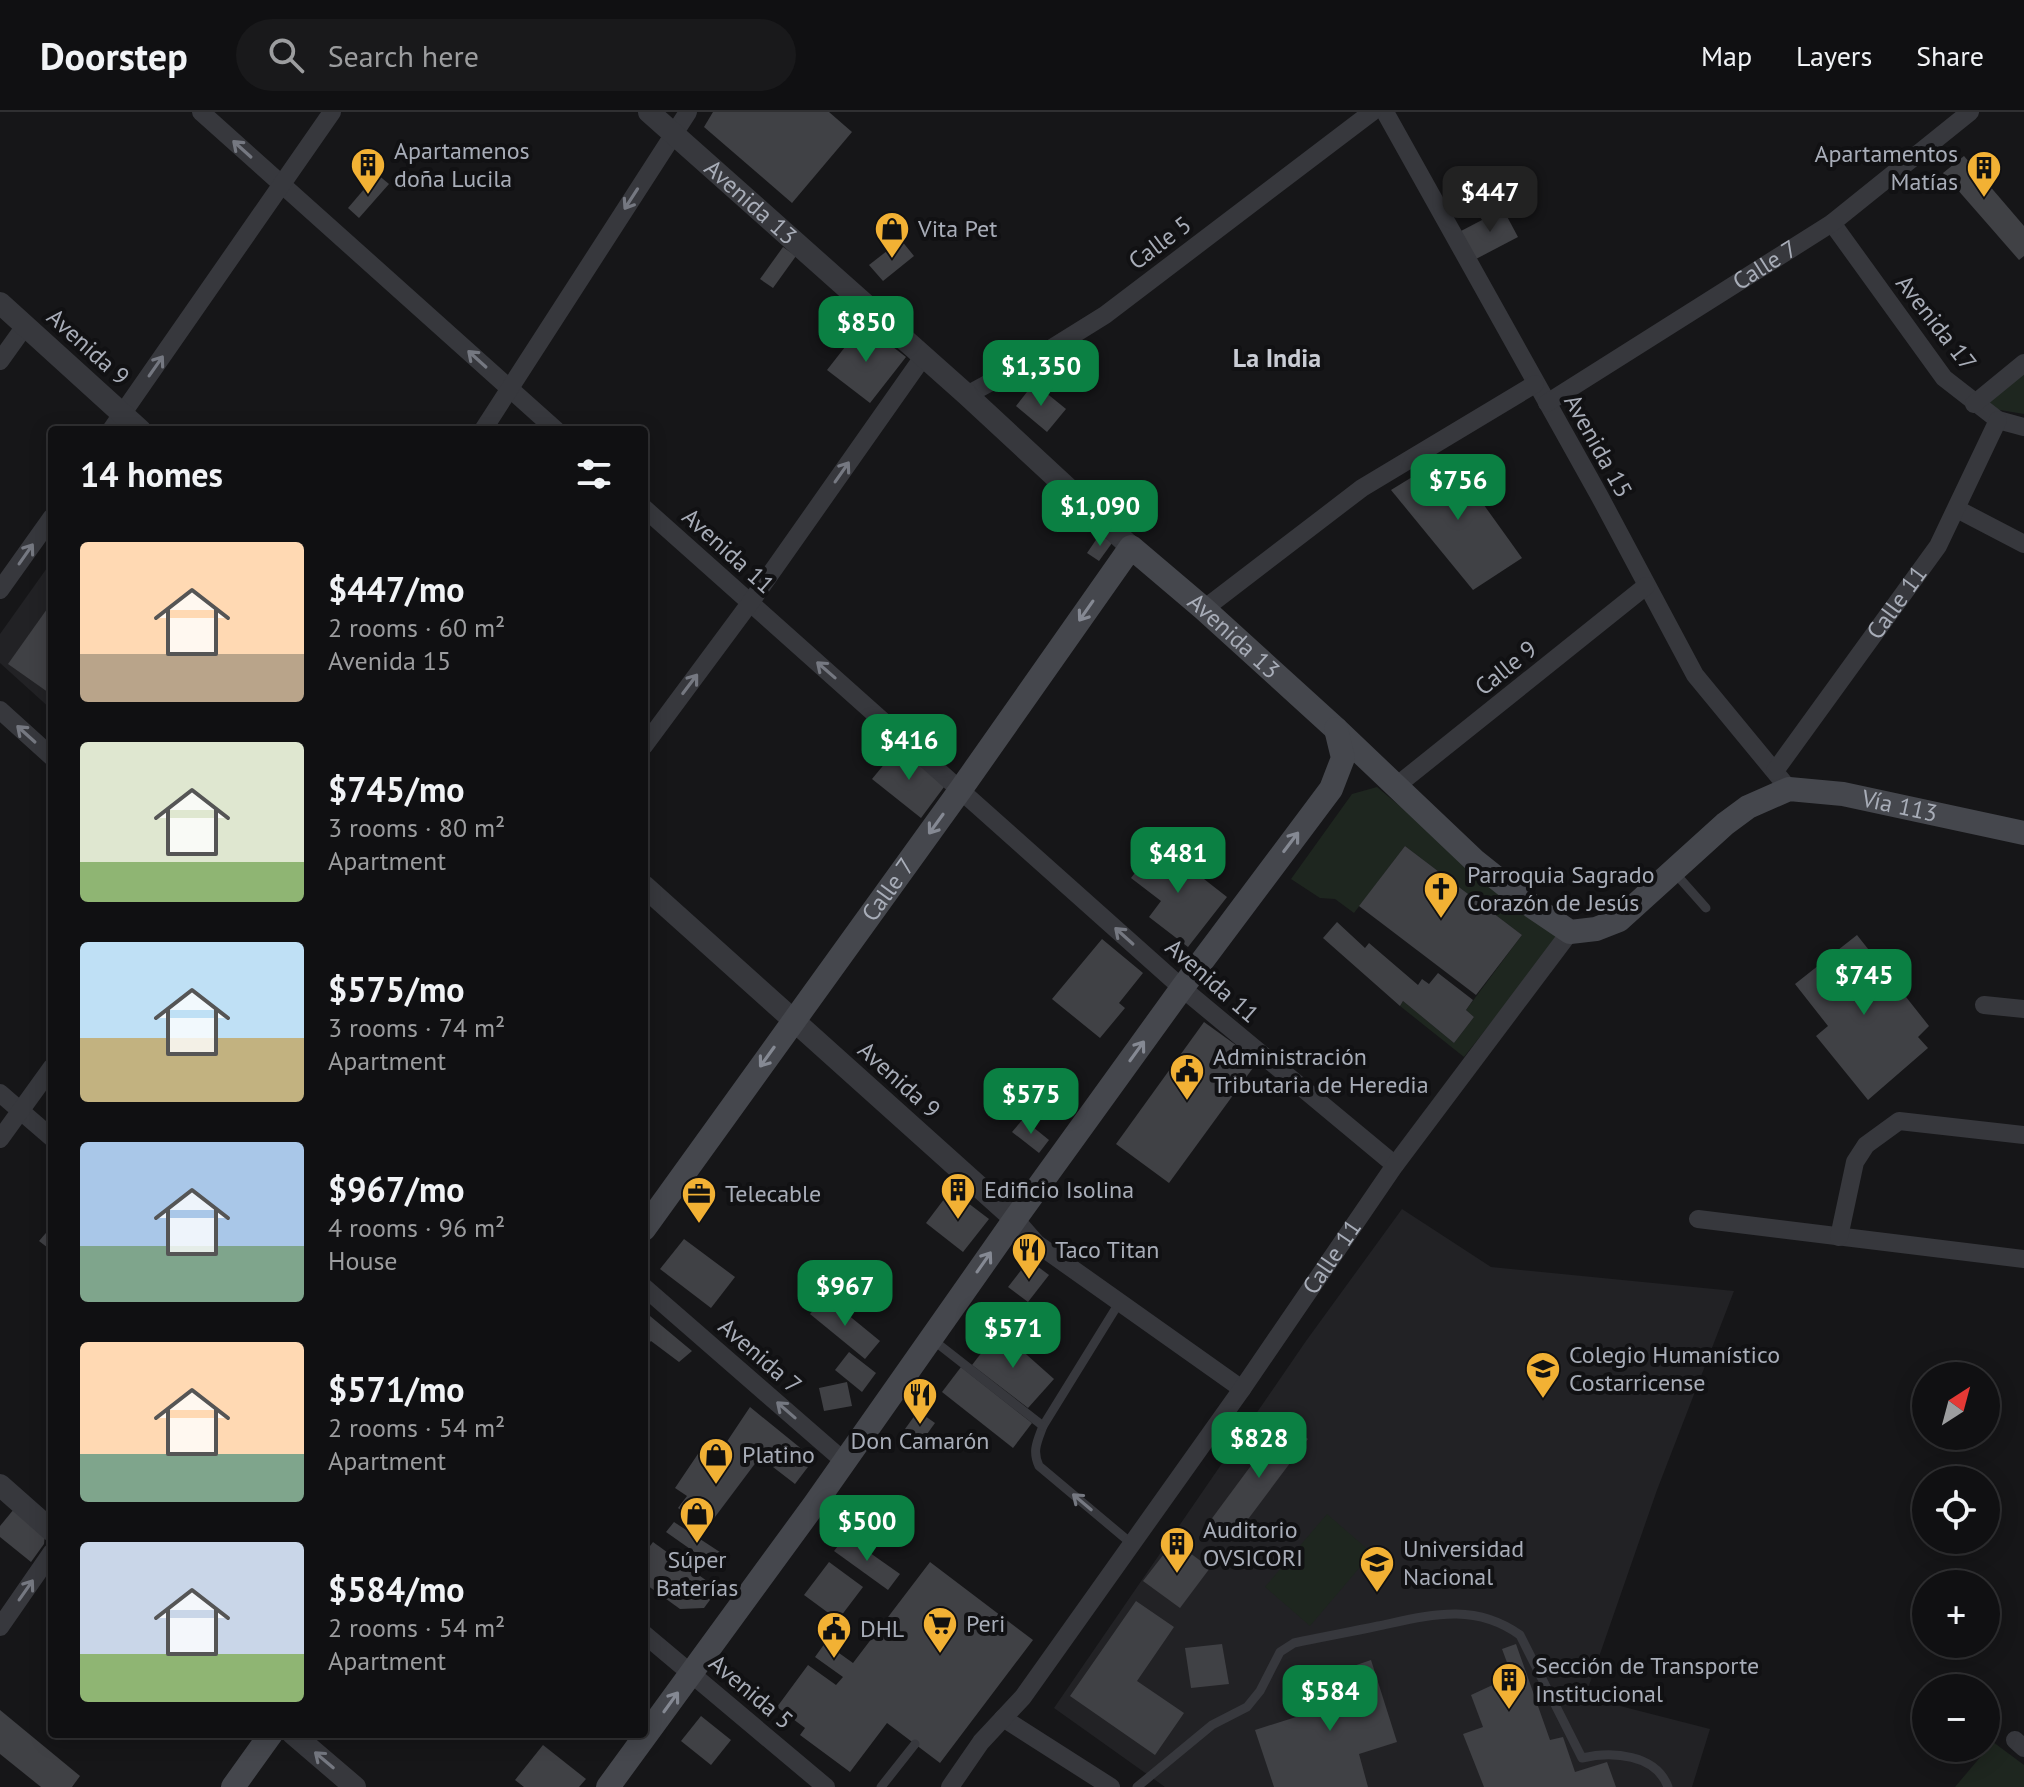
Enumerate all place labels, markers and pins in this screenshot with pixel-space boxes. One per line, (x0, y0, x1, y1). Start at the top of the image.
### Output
place label: Apartamenos doña Lucila (394, 135, 530, 194)
place label: Apartamentos Matías (1815, 138, 1958, 197)
building icon: Apartamenos doña Lucila (349, 146, 387, 196)
building icon: Apartamentos Matías (1965, 149, 2003, 199)
pin: $447 (1443, 166, 1537, 234)
shop icon: Vita Pet (873, 210, 911, 260)
place label: Vita Pet (917, 213, 997, 244)
pin: $850 (819, 296, 913, 364)
pin: $1,350 (976, 340, 1106, 408)
pin: $756 (1411, 454, 1505, 522)
pin: $1,090 (1035, 480, 1165, 548)
pin: $416 (862, 714, 956, 782)
pin: $481 (1131, 827, 1225, 895)
place label: Parroquia Sagrado Corazón de Jesús (1467, 859, 1655, 918)
church icon: Parroquia Sagrado Corazón de Jesús (1422, 870, 1460, 920)
pin: $745 (1817, 949, 1911, 1017)
place label: Administración Tributaria de Heredia (1213, 1041, 1429, 1100)
public building icon: Administración Tributaria de Heredia (1168, 1052, 1206, 1102)
pin: $575 (984, 1068, 1078, 1136)
building icon: Edificio Isolina (939, 1171, 977, 1221)
place label: Edificio Isolina (984, 1174, 1134, 1205)
office icon: Telecable (680, 1175, 718, 1225)
place label: Telecable (725, 1178, 821, 1209)
restaurant icon: Taco Titan (1010, 1231, 1048, 1281)
place label: Taco Titan (1055, 1234, 1159, 1265)
pin: $967 (798, 1260, 892, 1328)
pin: $571 (966, 1302, 1060, 1370)
place label: Colegio Humanístico Costarricense (1569, 1339, 1780, 1398)
school or university icon: Colegio Humanístico Costarricense (1524, 1350, 1562, 1400)
restaurant icon: Don Camarón (901, 1376, 939, 1426)
pin: $828 (1212, 1412, 1306, 1480)
place label: Don Camarón (851, 1425, 989, 1456)
shop icon: Platino (697, 1436, 735, 1486)
place label: Platino (742, 1439, 815, 1470)
shop icon: Súper Baterías (678, 1495, 716, 1545)
pin: $500 (820, 1495, 914, 1563)
place label: Auditorio OVSICORI (1203, 1514, 1303, 1573)
building icon: Auditorio OVSICORI (1158, 1525, 1196, 1575)
place label: Universidad Nacional (1403, 1533, 1524, 1592)
place label: Súper Baterías (656, 1544, 738, 1603)
school or university icon: Universidad Nacional (1358, 1544, 1396, 1594)
supermarket icon: Peri (921, 1605, 959, 1655)
place label: Peri (966, 1608, 1005, 1639)
public building icon: DHL (815, 1610, 853, 1660)
place label: DHL (860, 1613, 904, 1644)
place label: Sección de Transporte Institucional (1535, 1650, 1759, 1709)
building icon: Sección de Transporte Institucional (1490, 1661, 1528, 1711)
pin: $584 (1283, 1665, 1377, 1733)

